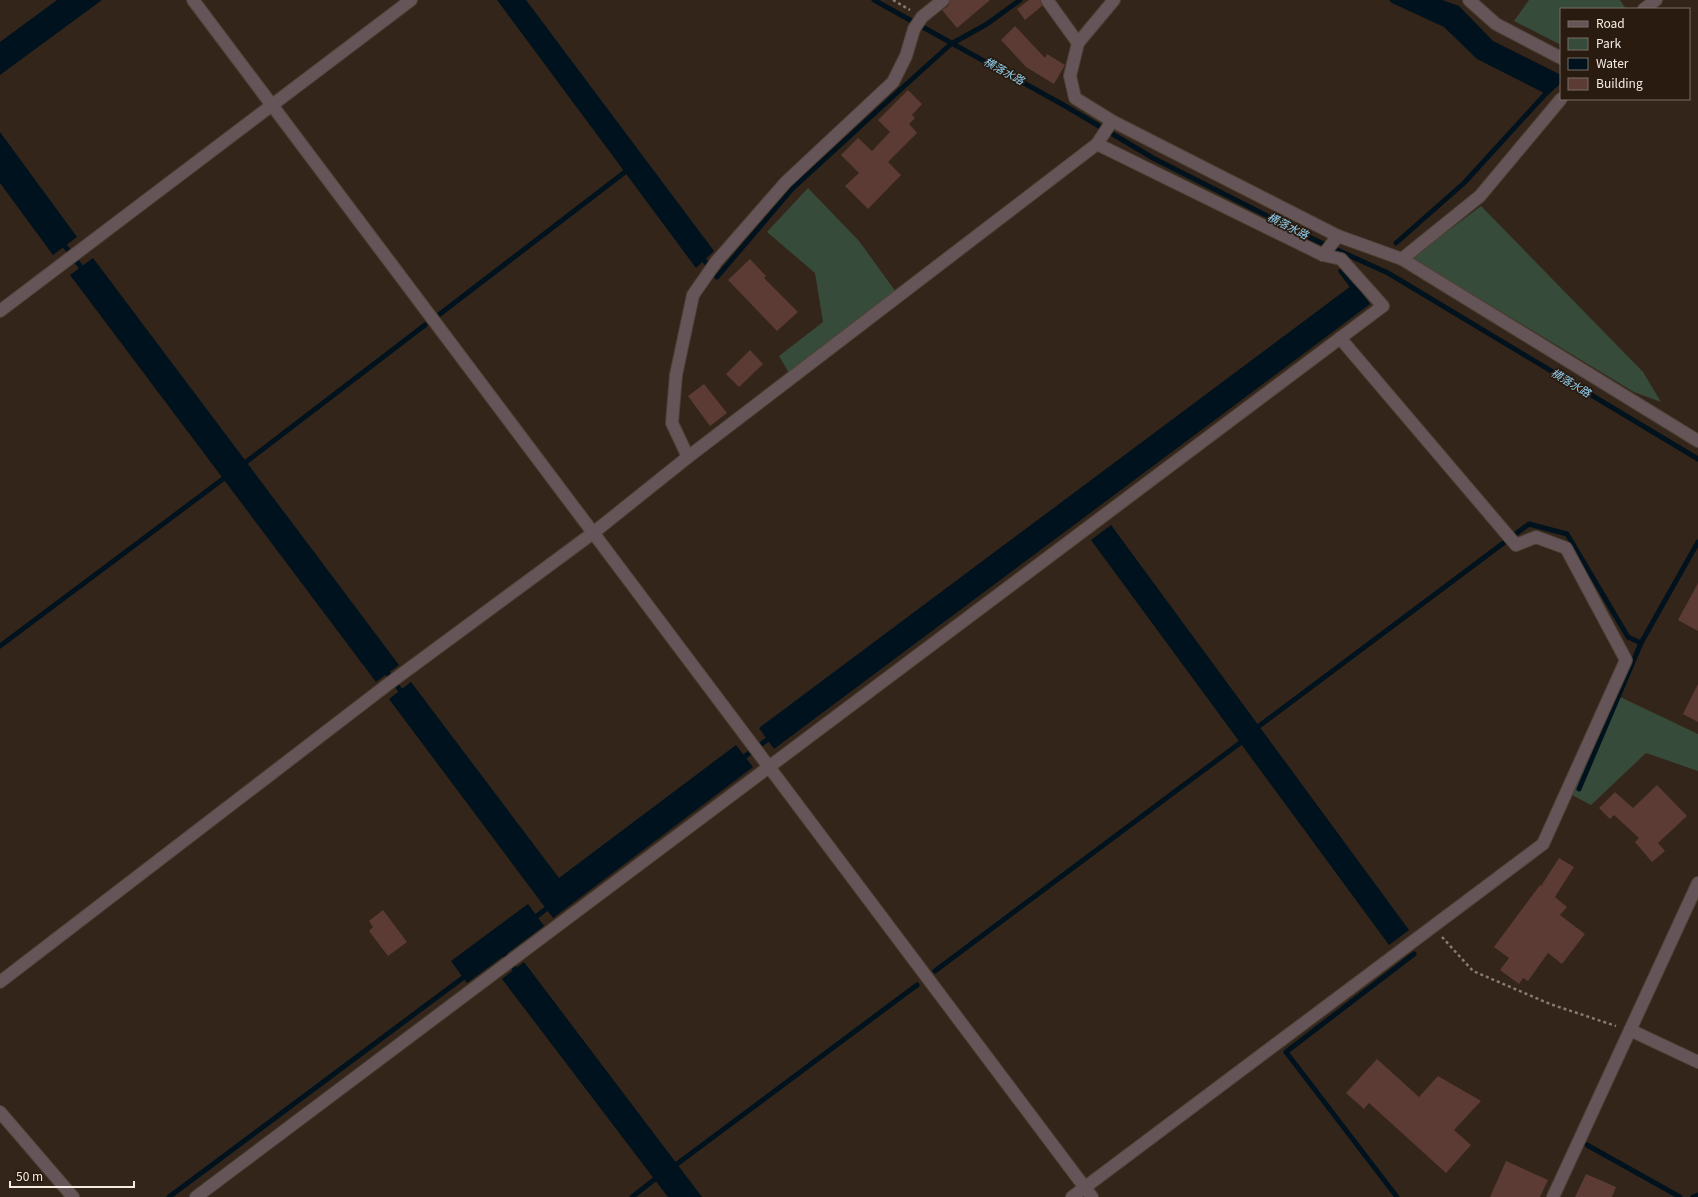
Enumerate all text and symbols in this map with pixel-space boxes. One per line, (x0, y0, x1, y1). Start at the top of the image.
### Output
legend (1560, 8, 1690, 100)
text: Road (1596, 14, 1625, 31)
text: Park (1596, 34, 1621, 51)
water label: 横落水路 (981, 52, 1028, 88)
text: Water (1596, 54, 1629, 71)
text: Building (1596, 74, 1643, 91)
water label: 横落水路 (1265, 208, 1313, 243)
water label: 横落水路 (1549, 364, 1595, 401)
scale bar (10, 1163, 134, 1189)
text: 50 m (16, 1167, 43, 1184)

